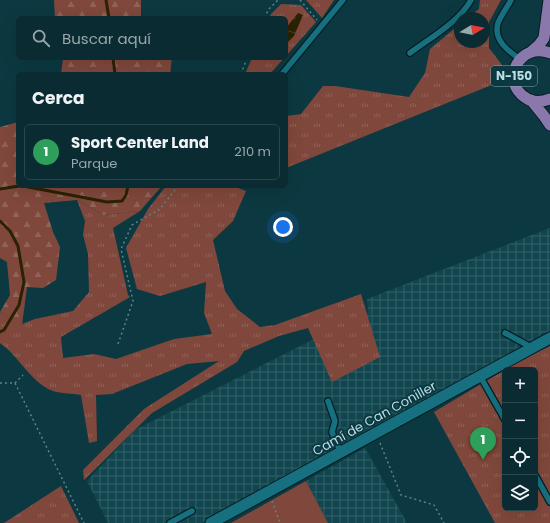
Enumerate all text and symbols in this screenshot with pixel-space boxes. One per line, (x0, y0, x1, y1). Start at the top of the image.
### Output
north arrow (454, 12, 490, 48)
search box (16, 16, 288, 60)
icon: search (30, 27, 52, 49)
text: Buscar aquí (62, 28, 151, 49)
road number: N-150 (491, 66, 537, 86)
text: Cerca (32, 86, 85, 110)
text: Sport Center Land (71, 132, 209, 153)
text: 1 (44, 142, 48, 161)
text: 210 m (234, 142, 271, 161)
text: Parque (71, 154, 117, 173)
your location (273, 217, 293, 237)
map controls (502, 367, 538, 511)
button: + (502, 367, 538, 403)
street label: Camí de Can Coniller (309, 376, 440, 460)
button: − (502, 403, 538, 439)
pin: 1 (470, 427, 496, 460)
button: locate (502, 439, 538, 475)
button: layers (502, 475, 538, 511)

